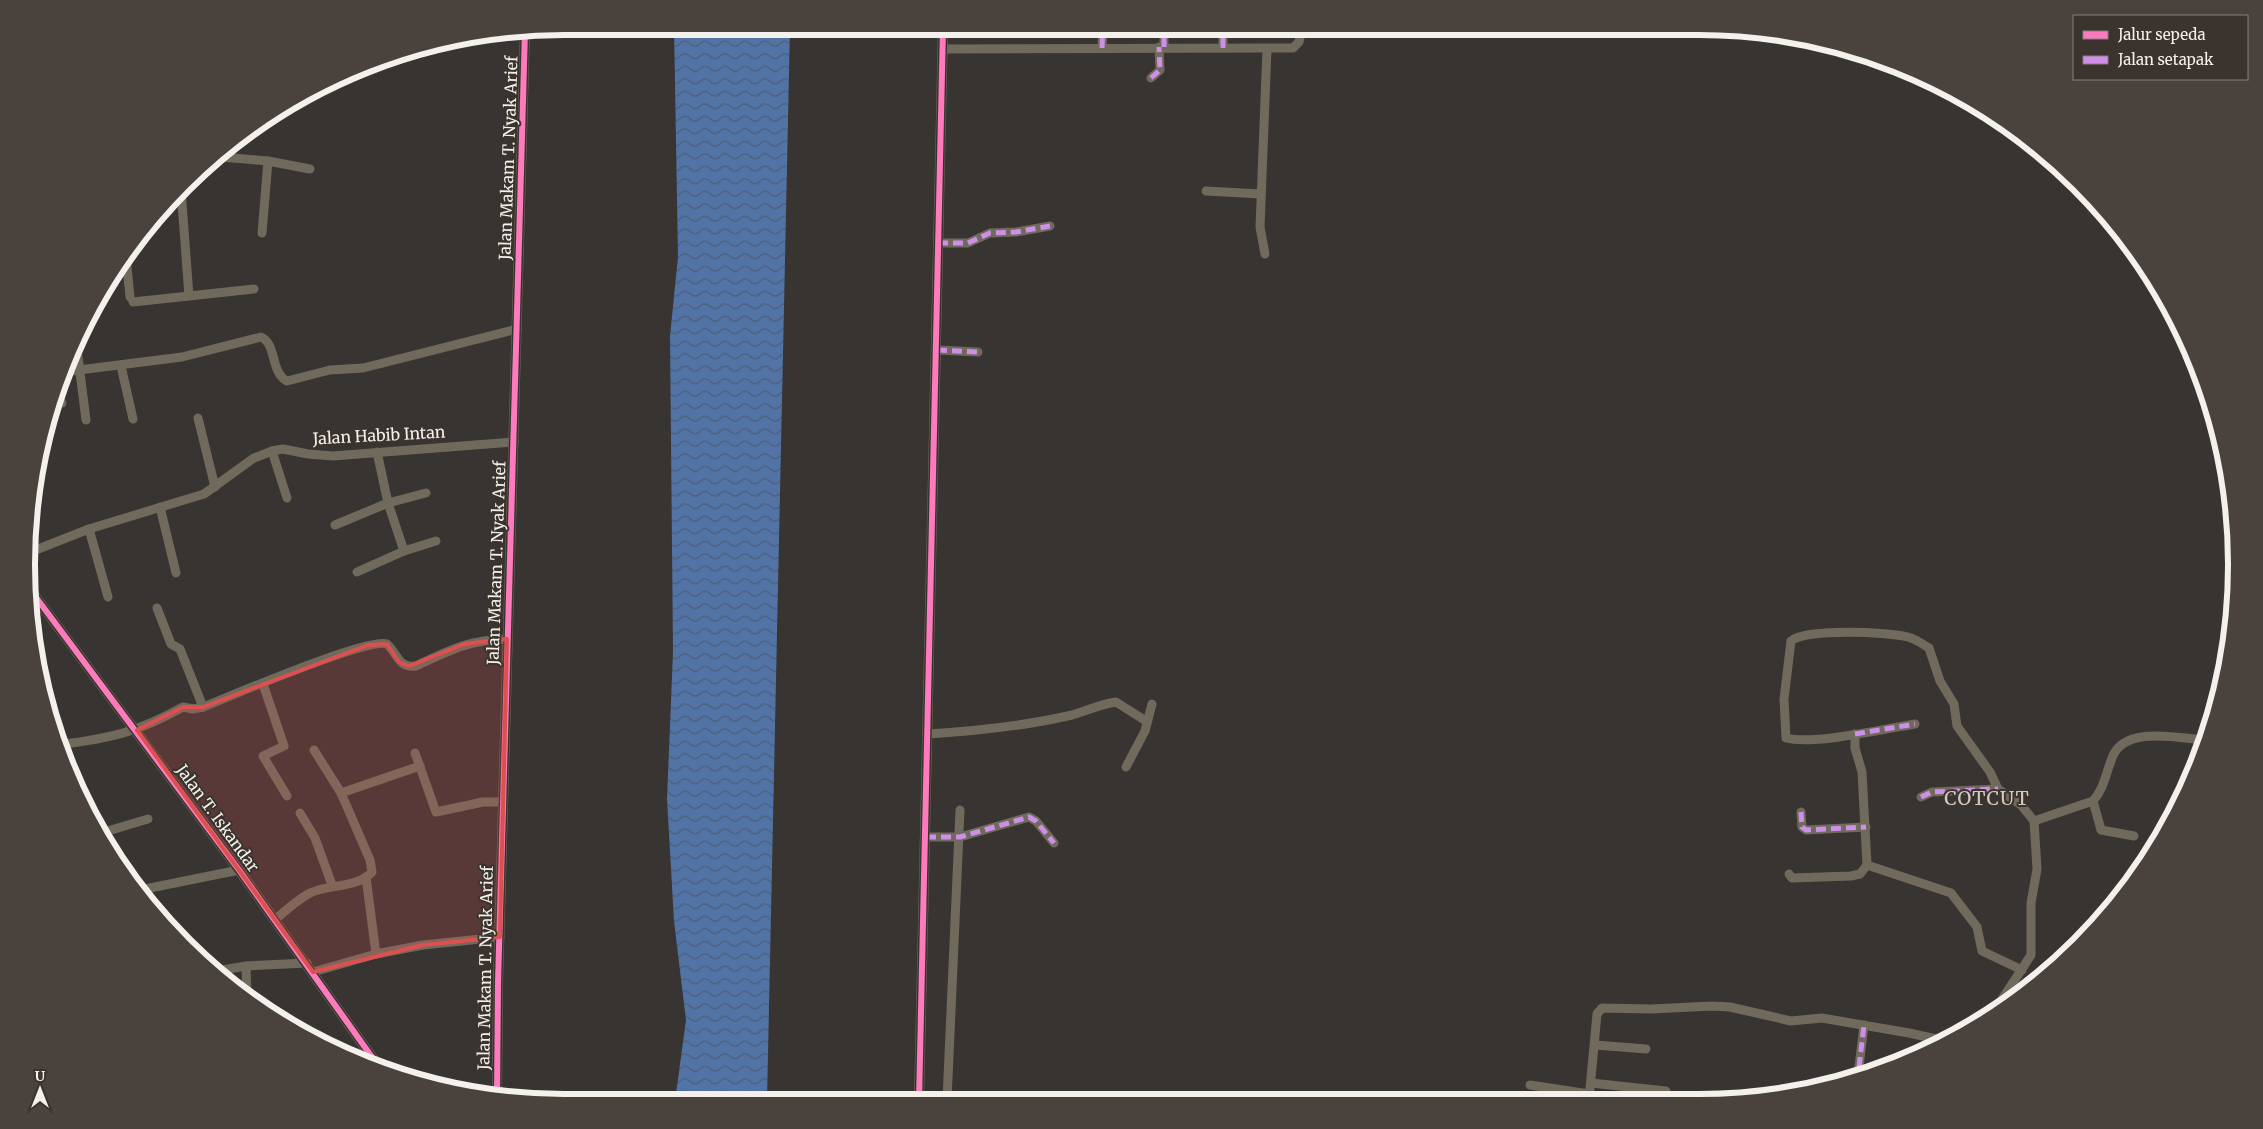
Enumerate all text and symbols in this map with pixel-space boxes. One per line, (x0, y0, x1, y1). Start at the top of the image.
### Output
legend (2073, 15, 2248, 80)
text: Jalur sepeda (2117, 25, 2205, 44)
text: Jalan setapak (2117, 50, 2214, 69)
street label: Jalan Makam T. Nyak Arief (494, 55, 522, 261)
street label: Jalan Habib Intan (311, 422, 446, 449)
street label: Jalan Makam T. Nyak Arief (482, 460, 510, 666)
street label: Jalan T. Iskandar (172, 760, 264, 876)
district label: COTCUT (1944, 786, 2030, 810)
street label: Jalan Makam T. Nyak Arief (473, 865, 497, 1071)
north arrow (15, 1064, 65, 1114)
text: U (35, 1067, 46, 1085)

